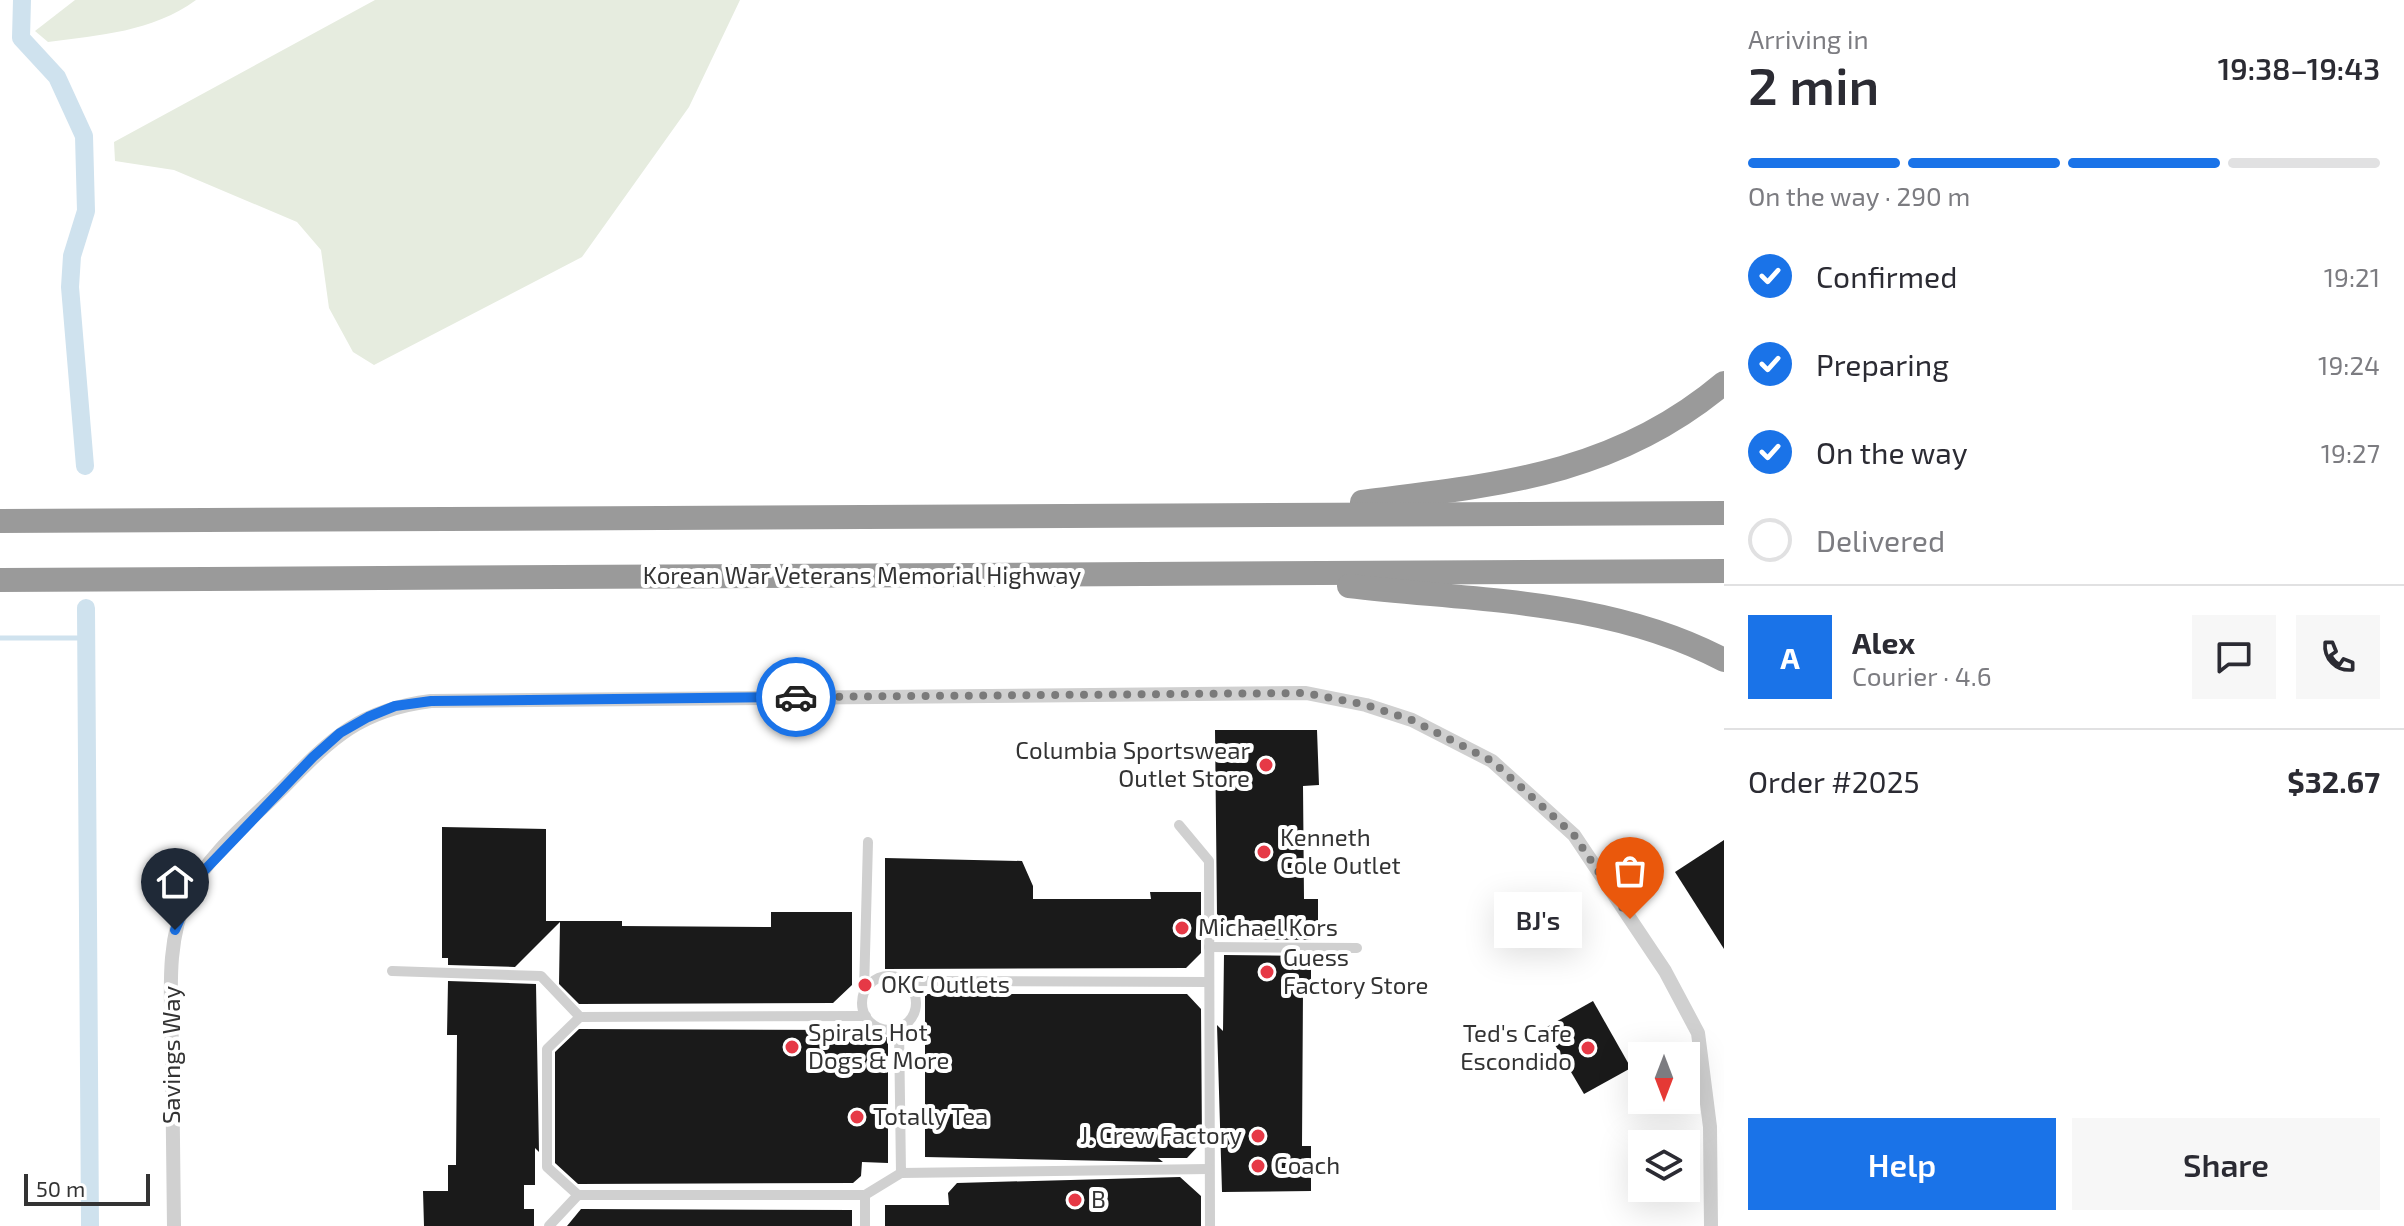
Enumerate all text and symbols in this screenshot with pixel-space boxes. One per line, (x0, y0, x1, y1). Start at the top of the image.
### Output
text: Arriving in (1748, 23, 1869, 54)
text: 19:38–19:43 (2218, 50, 2380, 86)
text: 2 min (1748, 53, 1879, 115)
text: On the way · 290 m (1748, 180, 1970, 211)
icon: check (1748, 254, 1792, 298)
text: Confirmed (1816, 258, 1957, 294)
text: 19:21 (2324, 261, 2380, 292)
icon: check (1748, 342, 1792, 386)
text: Preparing (1816, 346, 1949, 382)
text: 19:24 (2318, 349, 2380, 380)
icon: check (1748, 430, 1792, 474)
text: On the way (1816, 434, 1968, 470)
text: 19:27 (2321, 437, 2380, 468)
text: Delivered (1816, 522, 1945, 558)
street label: Korean War Veterans Memorial Highway (643, 560, 1082, 589)
button: chat (2192, 615, 2276, 699)
button: phone (2296, 615, 2380, 699)
text: Alex (1852, 624, 1915, 660)
text: A (1780, 639, 1800, 675)
courier (756, 657, 836, 737)
text: Courier · 4.6 (1852, 660, 1992, 691)
icon: car (774, 675, 818, 719)
place label: Columbia Sportswear Outlet Store (1015, 735, 1250, 792)
marker: Columbia Sportswear Outlet Store (1257, 756, 1275, 774)
text: Order #2025 (1748, 763, 1920, 799)
text: $32.67 (2287, 763, 2380, 799)
place label: Kenneth Cole Outlet (1280, 822, 1401, 879)
pin (1596, 837, 1664, 919)
marker: Kenneth Cole Outlet (1255, 843, 1273, 861)
pin (141, 848, 209, 930)
icon: bag (1608, 849, 1652, 893)
icon: home (153, 860, 197, 904)
callout: BJ's (1494, 891, 1582, 947)
text: BJ's (1516, 904, 1560, 935)
place label: Michael Kors (1198, 912, 1338, 941)
marker: Michael Kors (1173, 919, 1191, 937)
place label: Guess Factory Store (1283, 942, 1429, 999)
marker: Guess Factory Store (1258, 963, 1276, 981)
place label: OKC Outlets (881, 969, 1010, 998)
marker: OKC Outlets (856, 976, 874, 994)
street label: Savings Way (156, 986, 185, 1124)
place label: Spirals Hot Dogs & More (808, 1017, 949, 1074)
place label: Ted's Cafe Escondido (1460, 1018, 1572, 1075)
marker: Spirals Hot Dogs & More (783, 1038, 801, 1056)
marker: Ted's Cafe Escondido (1579, 1039, 1597, 1057)
north arrow (1628, 1042, 1700, 1114)
map controls (1628, 1042, 1700, 1202)
place label: Totally Tea (873, 1101, 988, 1130)
marker: Totally Tea (848, 1108, 866, 1126)
button: Help (1748, 1118, 2056, 1210)
button: Share (2072, 1118, 2380, 1210)
place label: J. Crew Factory (1080, 1120, 1242, 1149)
marker: J. Crew Factory (1249, 1127, 1267, 1145)
button: layers (1628, 1130, 1700, 1202)
place label: Coach (1274, 1150, 1340, 1179)
marker: Coach (1249, 1157, 1267, 1175)
scale bar (24, 1170, 150, 1206)
text: 50 m (36, 1175, 85, 1201)
place label: B (1091, 1184, 1106, 1213)
marker: B (1066, 1191, 1084, 1209)

